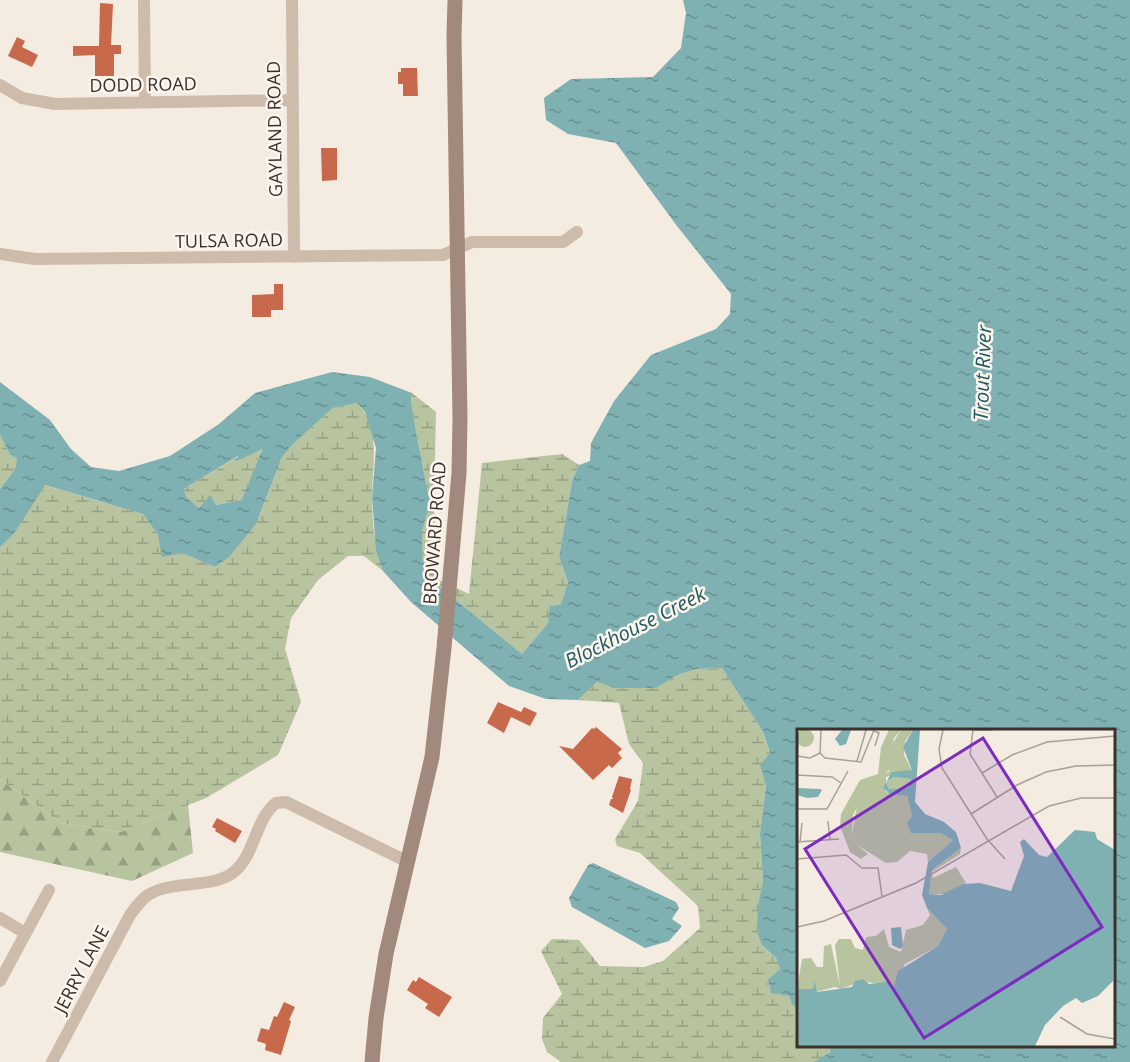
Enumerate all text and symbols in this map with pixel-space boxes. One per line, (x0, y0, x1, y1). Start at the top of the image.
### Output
street label: GAYLAND ROAD (261, 61, 287, 197)
street label: DODD ROAD (89, 71, 197, 97)
street label: TULSA ROAD (175, 227, 283, 253)
water label: Trout River (967, 323, 997, 421)
street label: BROWARD ROAD (417, 461, 451, 605)
water label: Blockhouse Creek (560, 579, 711, 674)
inset map (797, 729, 1115, 1047)
street label: JERRY LANE (47, 921, 114, 1019)

